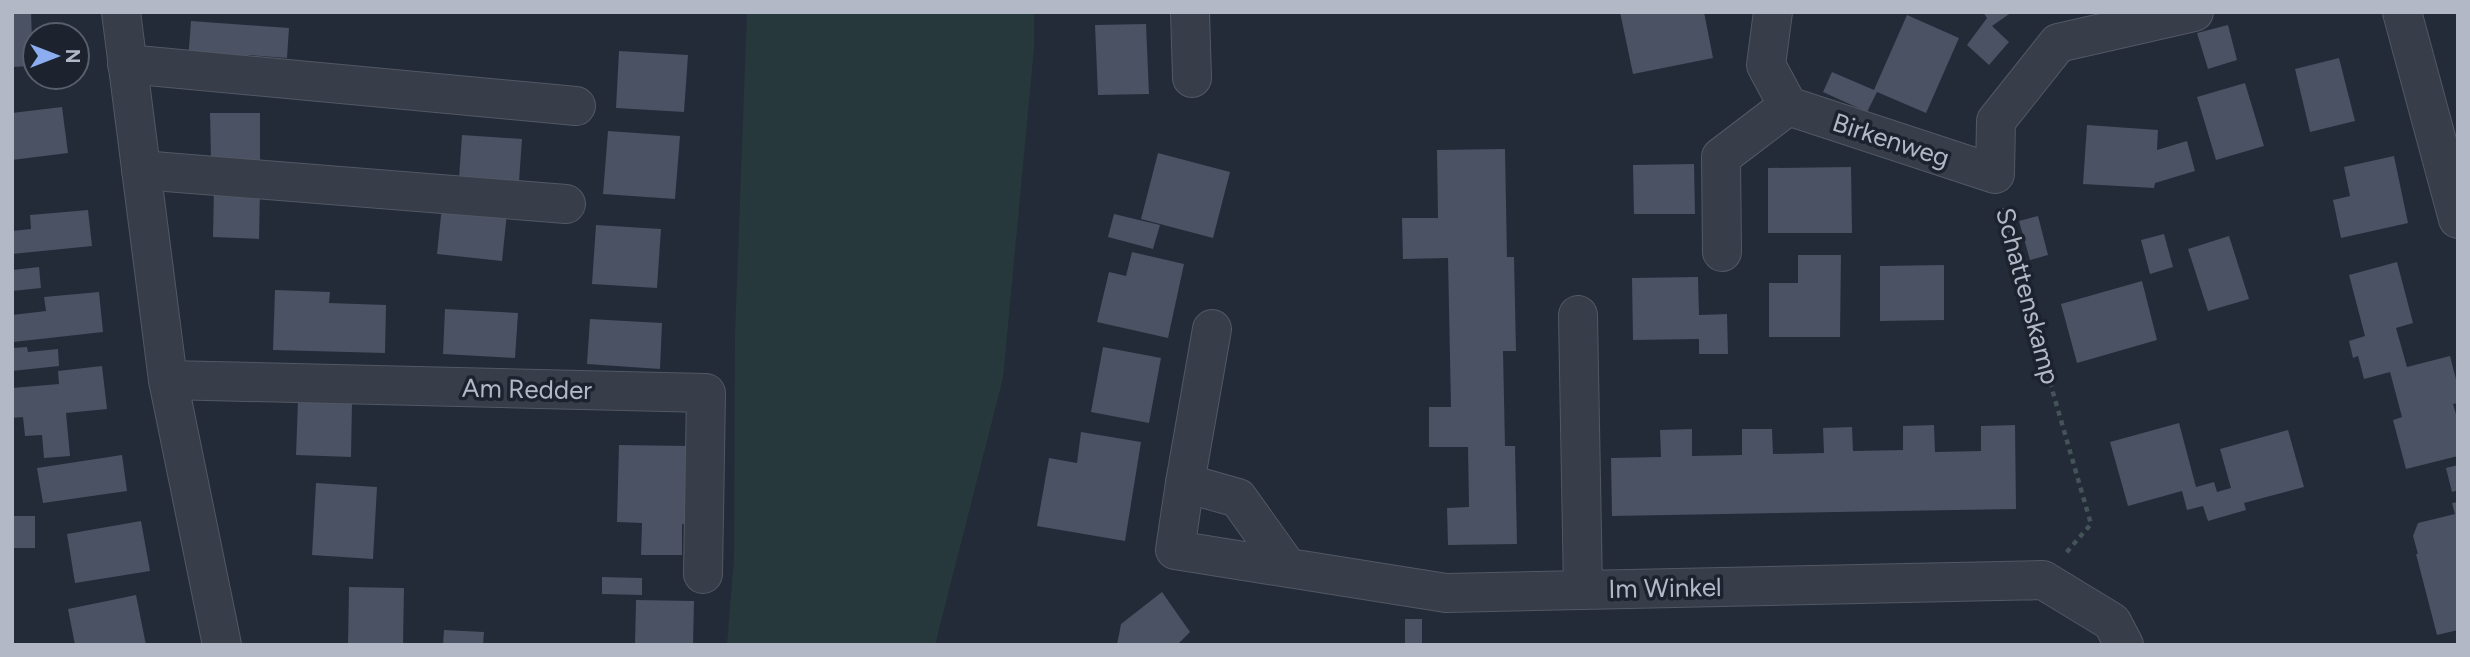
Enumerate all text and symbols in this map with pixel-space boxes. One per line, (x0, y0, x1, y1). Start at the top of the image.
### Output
north arrow (21, 21, 91, 91)
text: N (61, 49, 84, 63)
street label: Birkenweg (1828, 106, 1954, 174)
street label: Schattenskamp (1989, 204, 2067, 388)
street label: Am Redder (462, 372, 593, 406)
street label: Im Winkel (1608, 571, 1722, 605)

